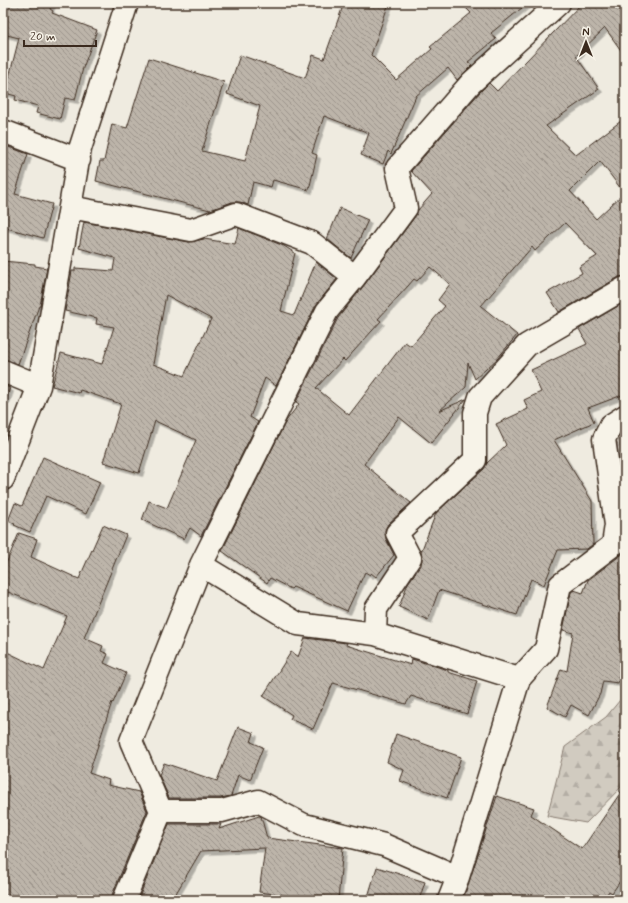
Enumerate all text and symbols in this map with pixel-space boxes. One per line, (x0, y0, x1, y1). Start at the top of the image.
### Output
scale bar (24, 22, 96, 48)
north arrow (566, 22, 606, 62)
text: N (582, 26, 590, 40)
text: 20 m (30, 29, 56, 45)

